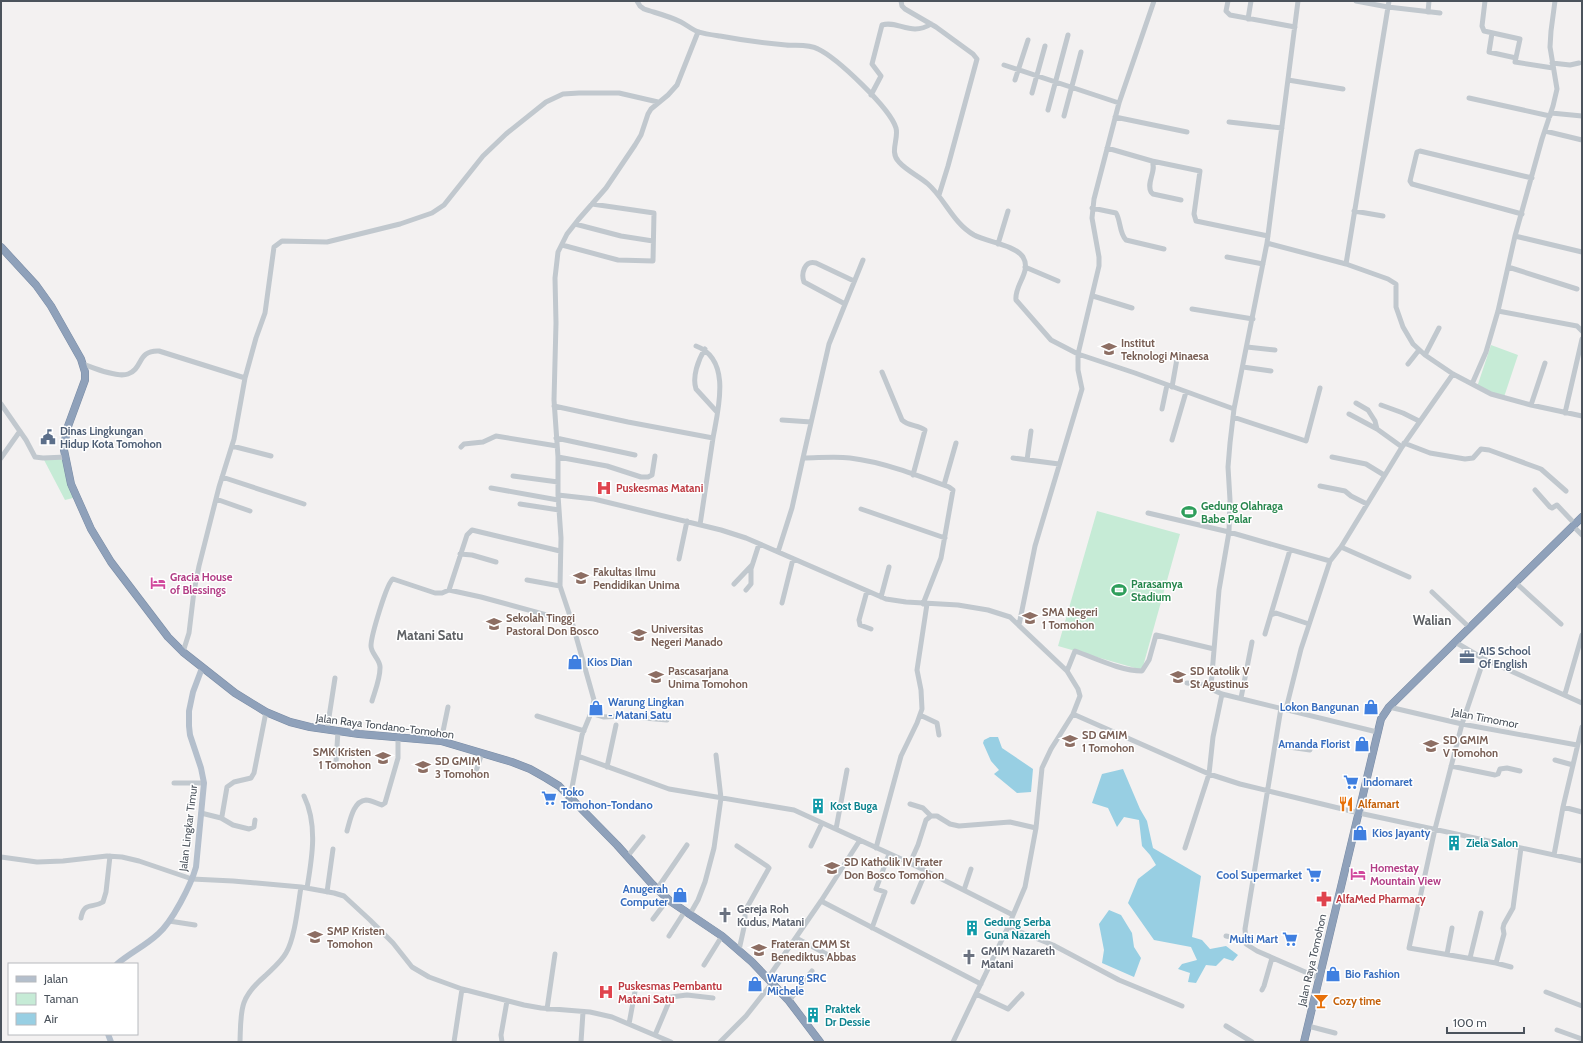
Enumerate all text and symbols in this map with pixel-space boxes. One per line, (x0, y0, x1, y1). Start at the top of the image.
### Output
place label: Institut Teknologi Minaesa (1121, 336, 1209, 363)
school or university icon: Institut Teknologi Minaesa (1100, 340, 1118, 358)
place label: Dinas Lingkungan Hidup Kota Tomohon (60, 424, 162, 451)
public building icon: Dinas Lingkungan Hidup Kota Tomohon (39, 428, 57, 446)
hospital icon: Puskesmas Matani (595, 479, 613, 497)
place label: Puskesmas Matani (616, 481, 703, 495)
place label: Gedung Olahraga Babe Palar (1201, 499, 1284, 526)
sports icon: Gedung Olahraga Babe Palar (1180, 503, 1198, 521)
place label: Fakultas Ilmu Pendidikan Unima (593, 565, 680, 592)
school or university icon: Fakultas Ilmu Pendidikan Unima (572, 569, 590, 587)
place label: Gracia House of Blessings (170, 570, 233, 597)
hotel icon: Gracia House of Blessings (149, 574, 167, 592)
place label: Parasamya Stadium (1131, 577, 1183, 604)
sports icon: Parasamya Stadium (1110, 581, 1128, 599)
place label: SMA Negeri 1 Tomohon (1042, 605, 1098, 632)
school or university icon: SMA Negeri 1 Tomohon (1021, 609, 1039, 627)
place label: Sekolah Tinggi Pastoral Don Bosco (506, 611, 599, 638)
district label: Walian (1413, 612, 1451, 628)
school or university icon: Sekolah Tinggi Pastoral Don Bosco (485, 615, 503, 633)
place label: Universitas Negeri Manado (651, 622, 723, 649)
school or university icon: Universitas Negeri Manado (630, 626, 648, 644)
district label: Matani Satu (397, 627, 463, 643)
place label: AIS School Of English (1479, 644, 1531, 671)
office icon: AIS School Of English (1458, 648, 1476, 666)
shop icon: Kios Dian (566, 653, 584, 671)
place label: Kios Dian (587, 655, 632, 669)
place label: Pascasarjana Unima Tomohon (668, 664, 748, 691)
place label: SD Katolik V St Agustinus (1190, 664, 1249, 691)
school or university icon: Pascasarjana Unima Tomohon (647, 668, 665, 686)
school or university icon: SD Katolik V St Agustinus (1169, 668, 1187, 686)
place label: Warung Lingkan - Matani Satu (608, 695, 684, 722)
shop icon: Lokon Bangunan (1362, 698, 1380, 716)
shop icon: Warung Lingkan - Matani Satu (587, 699, 605, 717)
place label: Lokon Bangunan (1280, 700, 1359, 714)
street label: Jalan Timomor (1450, 705, 1520, 731)
street label: Jalan Raya Tondano-Tomohon (314, 710, 455, 741)
place label: SD GMIM 1 Tomohon (1082, 728, 1134, 755)
school or university icon: SD GMIM 1 Tomohon (1061, 732, 1079, 750)
place label: SD GMIM V Tomohon (1443, 733, 1498, 760)
shop icon: Amanda Florist (1353, 735, 1371, 753)
place label: Amanda Florist (1278, 737, 1350, 751)
school or university icon: SD GMIM V Tomohon (1422, 737, 1440, 755)
place label: SMK Kristen 1 Tomohon (313, 745, 371, 772)
school or university icon: SMK Kristen 1 Tomohon (374, 749, 392, 767)
place label: SD GMIM 3 Tomohon (435, 754, 489, 781)
school or university icon: SD GMIM 3 Tomohon (414, 758, 432, 776)
supermarket icon: Indomaret (1342, 773, 1360, 791)
place label: Indomaret (1363, 775, 1413, 789)
street label: Jalan Lingkar Timur (176, 783, 200, 873)
place label: Toko Tomohon-Tondano (561, 785, 653, 812)
supermarket icon: Toko Tomohon-Tondano (540, 789, 558, 807)
restaurant icon: Alfamart (1337, 795, 1355, 813)
building icon: Kost Buga (809, 797, 827, 815)
place label: Alfamart (1358, 797, 1399, 811)
place label: Kost Buga (830, 799, 878, 813)
shop icon: Kios Jayanty (1351, 824, 1369, 842)
place label: Kios Jayanty (1372, 826, 1431, 840)
building icon: Ziela Salon (1445, 834, 1463, 852)
place label: Ziela Salon (1466, 836, 1518, 850)
place label: SD Katholik IV Frater Don Bosco Tomohon (844, 855, 944, 882)
school or university icon: SD Katholik IV Frater Don Bosco Tomohon (823, 859, 841, 877)
place label: Homestay Mountain View (1370, 861, 1441, 888)
hotel icon: Homestay Mountain View (1349, 865, 1367, 883)
supermarket icon: Cool Supermarket (1305, 866, 1323, 884)
place label: Cool Supermarket (1216, 868, 1302, 882)
place label: Anugerah Computer (620, 882, 668, 909)
shop icon: Anugerah Computer (671, 886, 689, 904)
pharmacy icon: AlfaMed Pharmacy (1315, 890, 1333, 908)
place label: AlfaMed Pharmacy (1336, 892, 1426, 906)
place label: Gereja Roh Kudus, Matani (737, 902, 804, 929)
church icon: Gereja Roh Kudus, Matani (716, 906, 734, 924)
street label: Jalan Raya Tomohon (1294, 913, 1329, 1008)
place label: Gedung Serba Guna Nazareh (984, 915, 1051, 942)
building icon: Gedung Serba Guna Nazareh (963, 919, 981, 937)
place label: SMP Kristen Tomohon (327, 924, 385, 951)
school or university icon: SMP Kristen Tomohon (306, 928, 324, 946)
supermarket icon: Multi Mart (1281, 930, 1299, 948)
place label: Multi Mart (1229, 932, 1278, 946)
place label: Frateran CMM St Benediktus Abbas (771, 937, 856, 964)
school or university icon: Frateran CMM St Benediktus Abbas (750, 941, 768, 959)
place label: GMIM Nazareth Matani (981, 944, 1055, 971)
church icon: GMIM Nazareth Matani (960, 948, 978, 966)
legend (8, 963, 138, 1035)
shop icon: Bio Fashion (1324, 965, 1342, 983)
place label: Bio Fashion (1345, 967, 1400, 981)
text: Jalan (43, 971, 68, 986)
place label: Warung SRC Michele (767, 971, 827, 998)
shop icon: Warung SRC Michele (746, 975, 764, 993)
place label: Puskesmas Pembantu Matani Satu (618, 979, 722, 1006)
hospital icon: Puskesmas Pembantu Matani Satu (597, 983, 615, 1001)
text: Taman (44, 991, 79, 1006)
bar icon: Cozy time (1312, 992, 1330, 1010)
place label: Cozy time (1333, 994, 1381, 1008)
place label: Praktek Dr Dessie (825, 1002, 870, 1029)
building icon: Praktek Dr Dessie (804, 1006, 822, 1024)
scale bar (1447, 1009, 1524, 1035)
text: Air (44, 1011, 58, 1026)
text: 100 m (1453, 1015, 1487, 1030)

